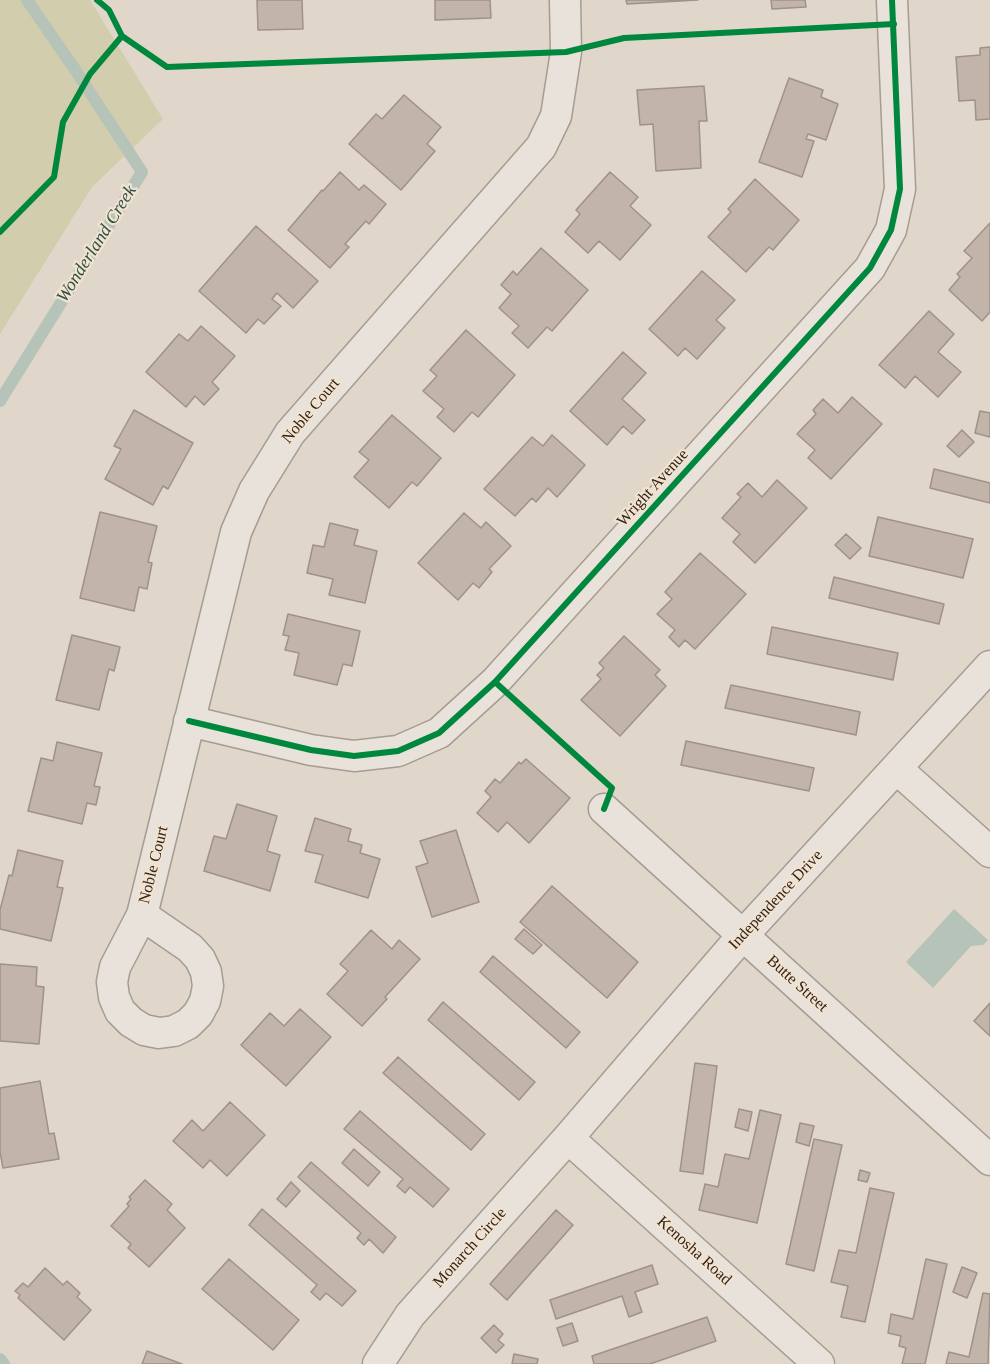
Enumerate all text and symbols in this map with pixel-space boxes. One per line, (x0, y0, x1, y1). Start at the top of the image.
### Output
water label: Wonderland Creek (52, 181, 142, 307)
street label: Noble Court (278, 374, 344, 448)
street label: Wright Avenue (613, 445, 693, 531)
street label: Noble Court (135, 824, 173, 906)
street label: Independence Drive (725, 846, 827, 954)
street label: Butte Street (762, 951, 832, 1017)
street label: Monarch Circle (429, 1204, 511, 1292)
street label: Kenosha Road (653, 1212, 735, 1290)

